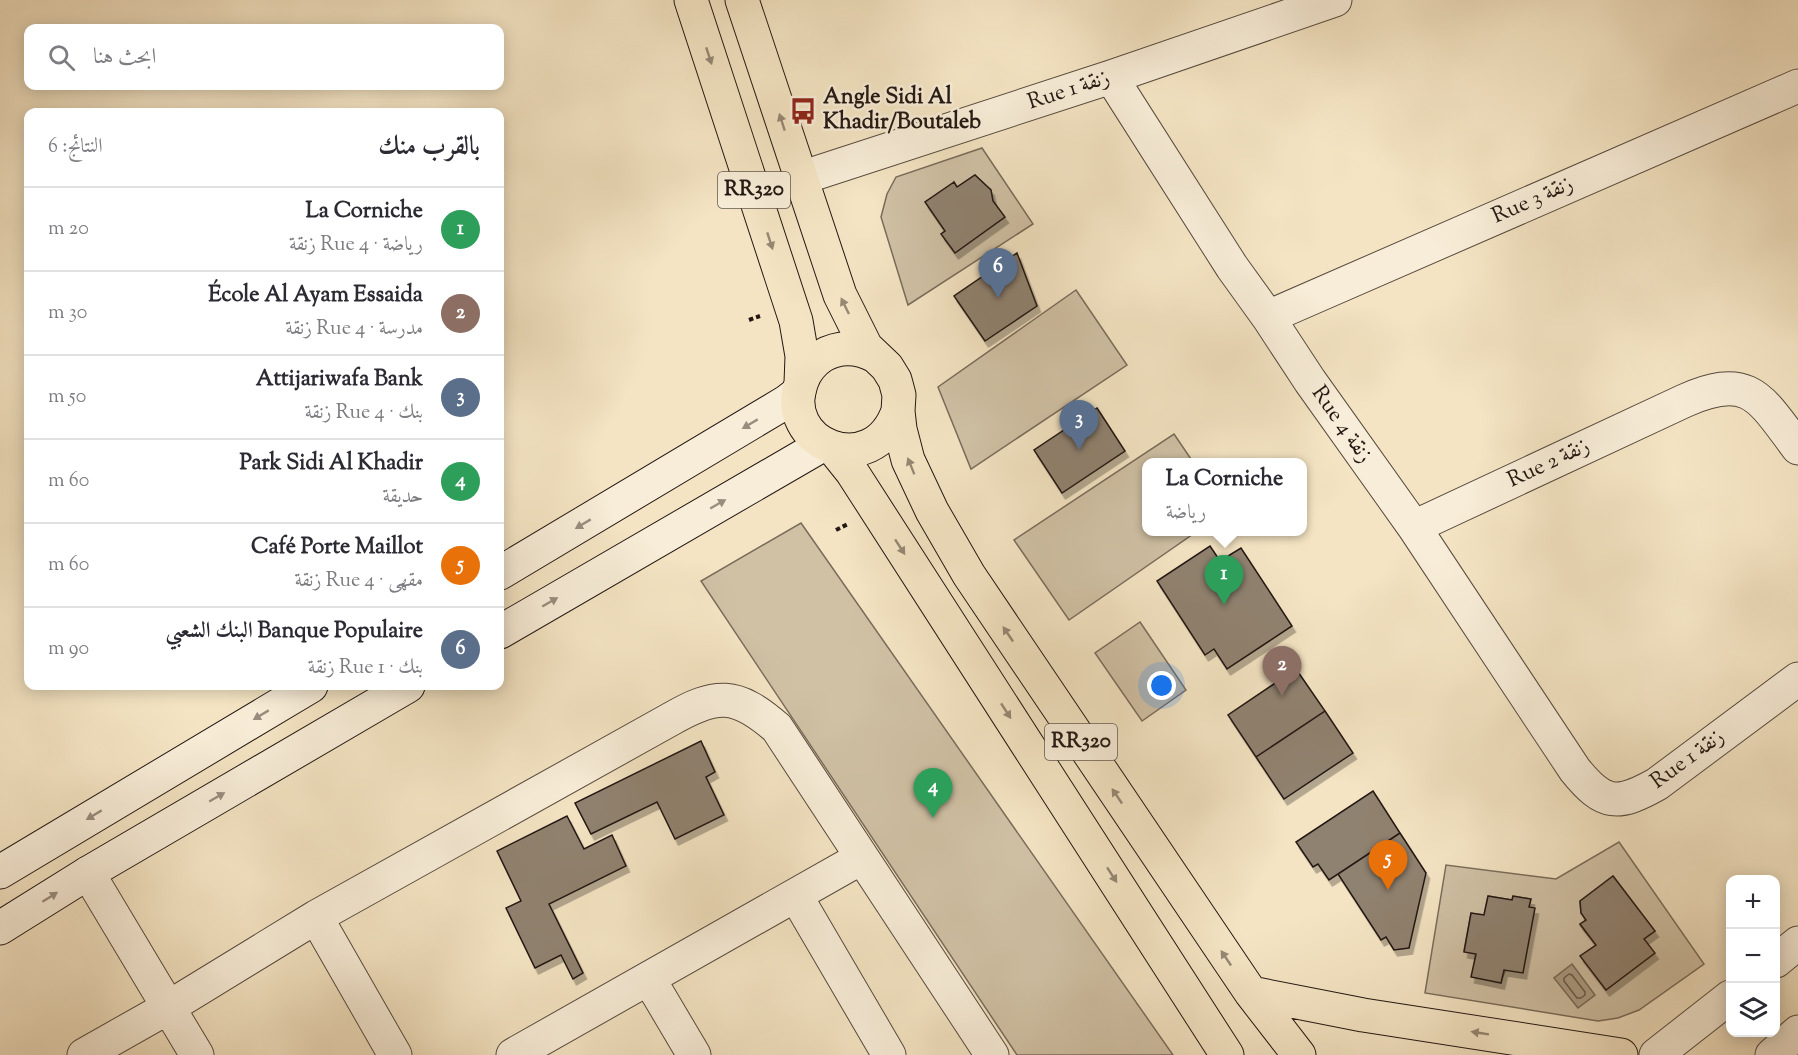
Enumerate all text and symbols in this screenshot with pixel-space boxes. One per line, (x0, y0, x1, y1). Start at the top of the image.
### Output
search box (24, 24, 504, 90)
icon: search (45, 41, 78, 74)
text: ابحث هنا (93, 42, 156, 74)
one-way arrow (705, 47, 715, 65)
street label: Rue 1 زنقة (1024, 63, 1114, 119)
place label: Angle Sidi Al Khadir/Boutaleb (823, 82, 981, 139)
bus stop icon: Angle Sidi Al Khadir/Boutaleb (788, 96, 818, 126)
one-way arrow (777, 113, 787, 131)
text: بالقرب منك (378, 129, 480, 166)
text: النتائج: 6 (48, 133, 103, 162)
street label: Rue 3 زنقة (1487, 169, 1579, 233)
road number: RR320 (718, 172, 790, 208)
text: La Corniche (306, 196, 423, 228)
text: 20 m (48, 215, 89, 244)
text: 1 (457, 215, 464, 244)
text: رياضة · Rue 4 زنقة (289, 231, 423, 260)
one-way arrow (766, 232, 775, 250)
pin: 6 (978, 248, 1018, 298)
text: École Al Ayam Essaida (208, 280, 423, 312)
one-way arrow (841, 298, 850, 315)
text: 30 m (48, 299, 87, 328)
text: 2 (456, 299, 465, 328)
text: مدرسة · Rue 4 زنقة (285, 315, 423, 344)
text: Attijariwafa Bank (256, 364, 423, 396)
street label: Rue 4 زنقة (1303, 380, 1379, 470)
text: 50 m (48, 383, 86, 412)
text: 3 (456, 383, 465, 412)
text: بنك · Rue 4 زنقة (305, 399, 423, 428)
pin: 3 (1060, 400, 1098, 450)
one-way arrow (742, 418, 758, 429)
street label: Rue 2 زنقة (1503, 431, 1595, 497)
text: Park Sidi Al Khadir (239, 448, 423, 480)
one-way arrow (906, 457, 915, 475)
popup (1142, 458, 1307, 536)
text: La Corniche (1166, 464, 1283, 496)
text: 60 m (48, 467, 89, 496)
text: 4 (455, 467, 466, 496)
text: حديقة (383, 483, 423, 512)
one-way arrow (710, 498, 726, 509)
text: رياضة (1166, 499, 1206, 528)
one-way arrow (574, 518, 591, 528)
text: Café Porte Maillot (251, 532, 423, 564)
one-way arrow (895, 539, 906, 555)
text: 60 m (48, 551, 89, 580)
text: 5 (457, 551, 464, 580)
pin: 1 (1204, 556, 1244, 605)
text: مقهى · Rue 4 زنقة (294, 567, 423, 596)
one-way arrow (542, 597, 558, 608)
text: Banque Populaire البنك الشعبي (165, 616, 423, 648)
one-way arrow (1003, 626, 1014, 642)
text: 90 m (48, 635, 89, 664)
text: 6 (456, 635, 465, 664)
pin: 2 (1262, 646, 1302, 696)
text: بنك · Rue 1 زنقة (308, 654, 423, 683)
your location (1147, 671, 1176, 700)
one-way arrow (1000, 703, 1011, 719)
one-way arrow (253, 710, 269, 721)
street label: Rue 1 زنقة (1644, 722, 1732, 798)
road number: RR320 (1045, 724, 1117, 760)
pin: 4 (914, 768, 952, 818)
one-way arrow (1112, 788, 1123, 804)
one-way arrow (209, 792, 225, 803)
one-way arrow (86, 810, 102, 821)
pin: 5 (1368, 840, 1408, 890)
one-way arrow (1106, 867, 1117, 883)
map controls (1726, 875, 1780, 1037)
button: + (1726, 875, 1780, 929)
one-way arrow (42, 891, 58, 902)
button: − (1726, 929, 1780, 983)
one-way arrow (1220, 950, 1232, 966)
button: layers (1726, 983, 1780, 1037)
one-way arrow (1471, 1029, 1490, 1038)

